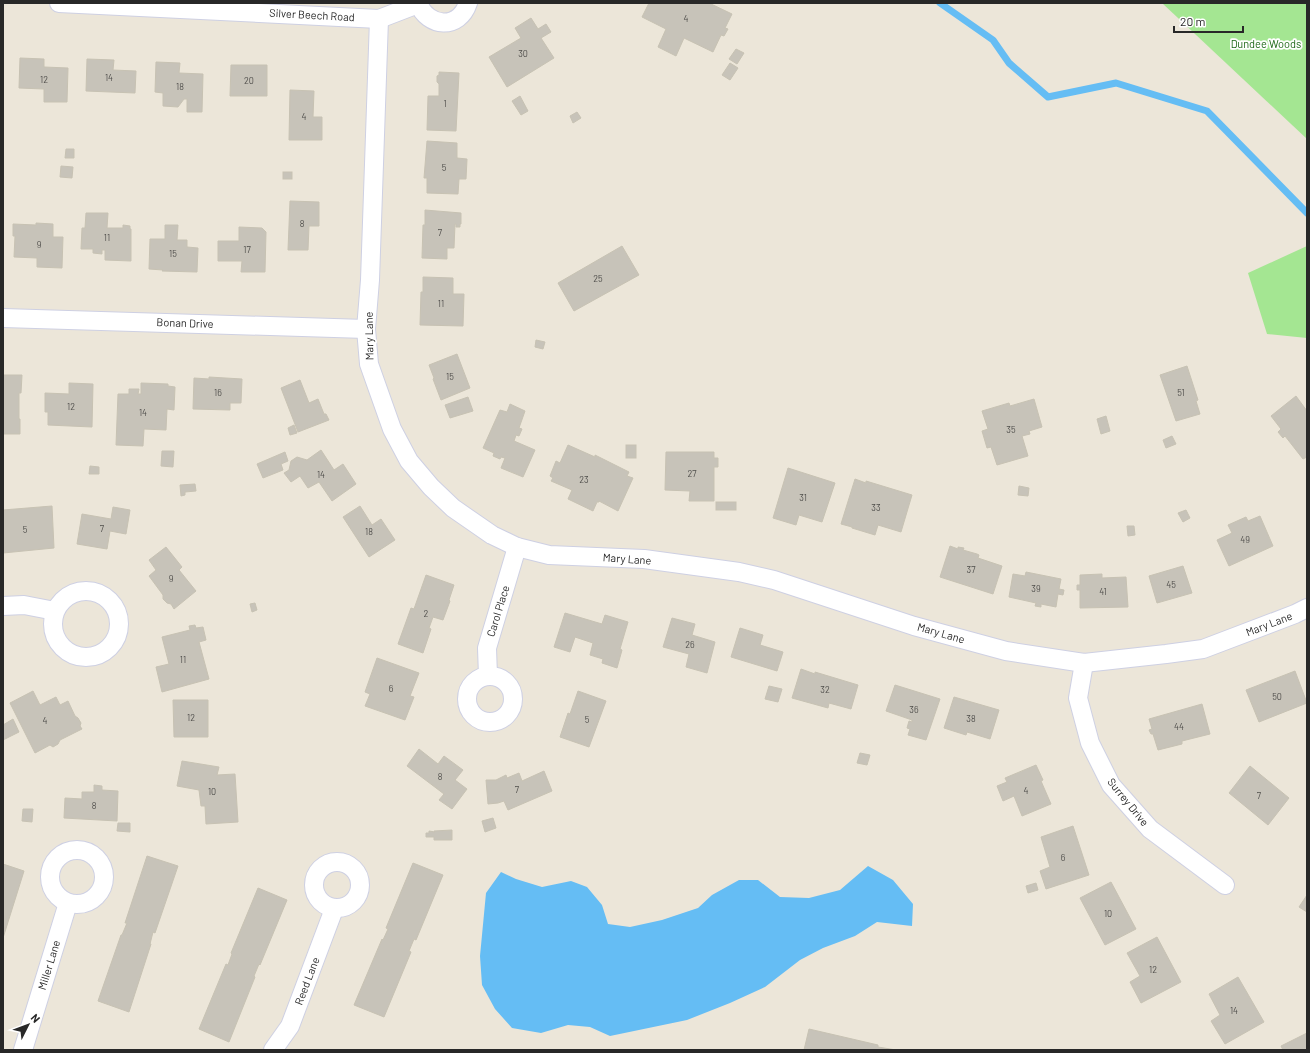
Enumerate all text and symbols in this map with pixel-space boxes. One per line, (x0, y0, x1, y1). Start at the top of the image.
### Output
street label: Silver Beech Road (269, 6, 355, 23)
scale bar (1174, 8, 1243, 34)
house number: 4 (684, 13, 689, 24)
text: 20 m (1180, 14, 1206, 28)
park label: Dundee Woods (1231, 37, 1301, 50)
house number: 30 (518, 48, 528, 59)
house number: 14 (105, 72, 113, 83)
house number: 12 (40, 74, 48, 85)
house number: 20 (244, 75, 254, 86)
house number: 18 (176, 81, 184, 92)
house number: 1 (443, 98, 447, 109)
house number: 4 (302, 111, 307, 122)
house number: 5 (442, 162, 447, 173)
house number: 8 (300, 218, 305, 229)
house number: 7 (438, 227, 443, 238)
house number: 11 (104, 232, 110, 243)
house number: 9 (37, 239, 42, 250)
house number: 17 (243, 244, 251, 255)
house number: 15 (169, 248, 177, 259)
house number: 25 (593, 273, 603, 284)
house number: 11 (438, 298, 444, 309)
street label: Mary Lane (362, 311, 375, 360)
street label: Bonan Drive (156, 315, 214, 330)
house number: 15 (446, 371, 454, 382)
house number: 16 (214, 387, 222, 398)
house number: 51 (1177, 387, 1185, 398)
house number: 12 (67, 401, 75, 412)
house number: 14 (139, 407, 147, 418)
house number: 35 (1006, 424, 1016, 435)
house number: 27 (687, 468, 697, 479)
house number: 14 (317, 469, 325, 480)
house number: 23 (579, 474, 589, 485)
house number: 31 (799, 492, 807, 503)
house number: 33 (871, 502, 881, 513)
house number: 7 (100, 523, 105, 534)
house number: 5 (23, 524, 28, 535)
house number: 18 (365, 526, 373, 537)
house number: 49 (1240, 534, 1250, 545)
street label: Mary Lane (602, 550, 652, 567)
house number: 37 (967, 564, 976, 575)
house number: 9 (169, 573, 174, 584)
house number: 45 (1166, 579, 1176, 590)
street label: Carol Place (484, 583, 512, 638)
house number: 39 (1031, 583, 1041, 594)
house number: 41 (1099, 586, 1107, 597)
house number: 2 (424, 608, 429, 619)
street label: Mary Lane (1244, 609, 1294, 638)
street label: Mary Lane (916, 620, 966, 646)
house number: 26 (685, 639, 695, 650)
house number: 11 (180, 654, 186, 665)
house number: 6 (389, 683, 394, 694)
house number: 32 (820, 684, 830, 695)
house number: 50 (1272, 691, 1282, 702)
house number: 36 (909, 704, 919, 715)
house number: 12 (187, 712, 195, 723)
house number: 38 (966, 713, 976, 724)
house number: 5 (585, 714, 590, 725)
house number: 4 (43, 715, 48, 726)
house number: 44 (1174, 721, 1184, 732)
house number: 8 (438, 771, 443, 782)
street label: Surrey Drive (1105, 775, 1152, 828)
house number: 7 (515, 784, 520, 795)
house number: 4 (1024, 785, 1029, 796)
house number: 10 (208, 786, 216, 797)
house number: 7 (1257, 790, 1262, 801)
house number: 8 (92, 800, 97, 811)
house number: 6 (1061, 852, 1066, 863)
house number: 10 (1104, 908, 1112, 919)
street label: Miller Lane (35, 938, 62, 991)
street label: Reed Lane (291, 955, 322, 1007)
house number: 12 (1149, 964, 1157, 975)
north arrow (8, 1005, 48, 1045)
house number: 14 (1230, 1005, 1238, 1016)
text: N (29, 1011, 43, 1025)

